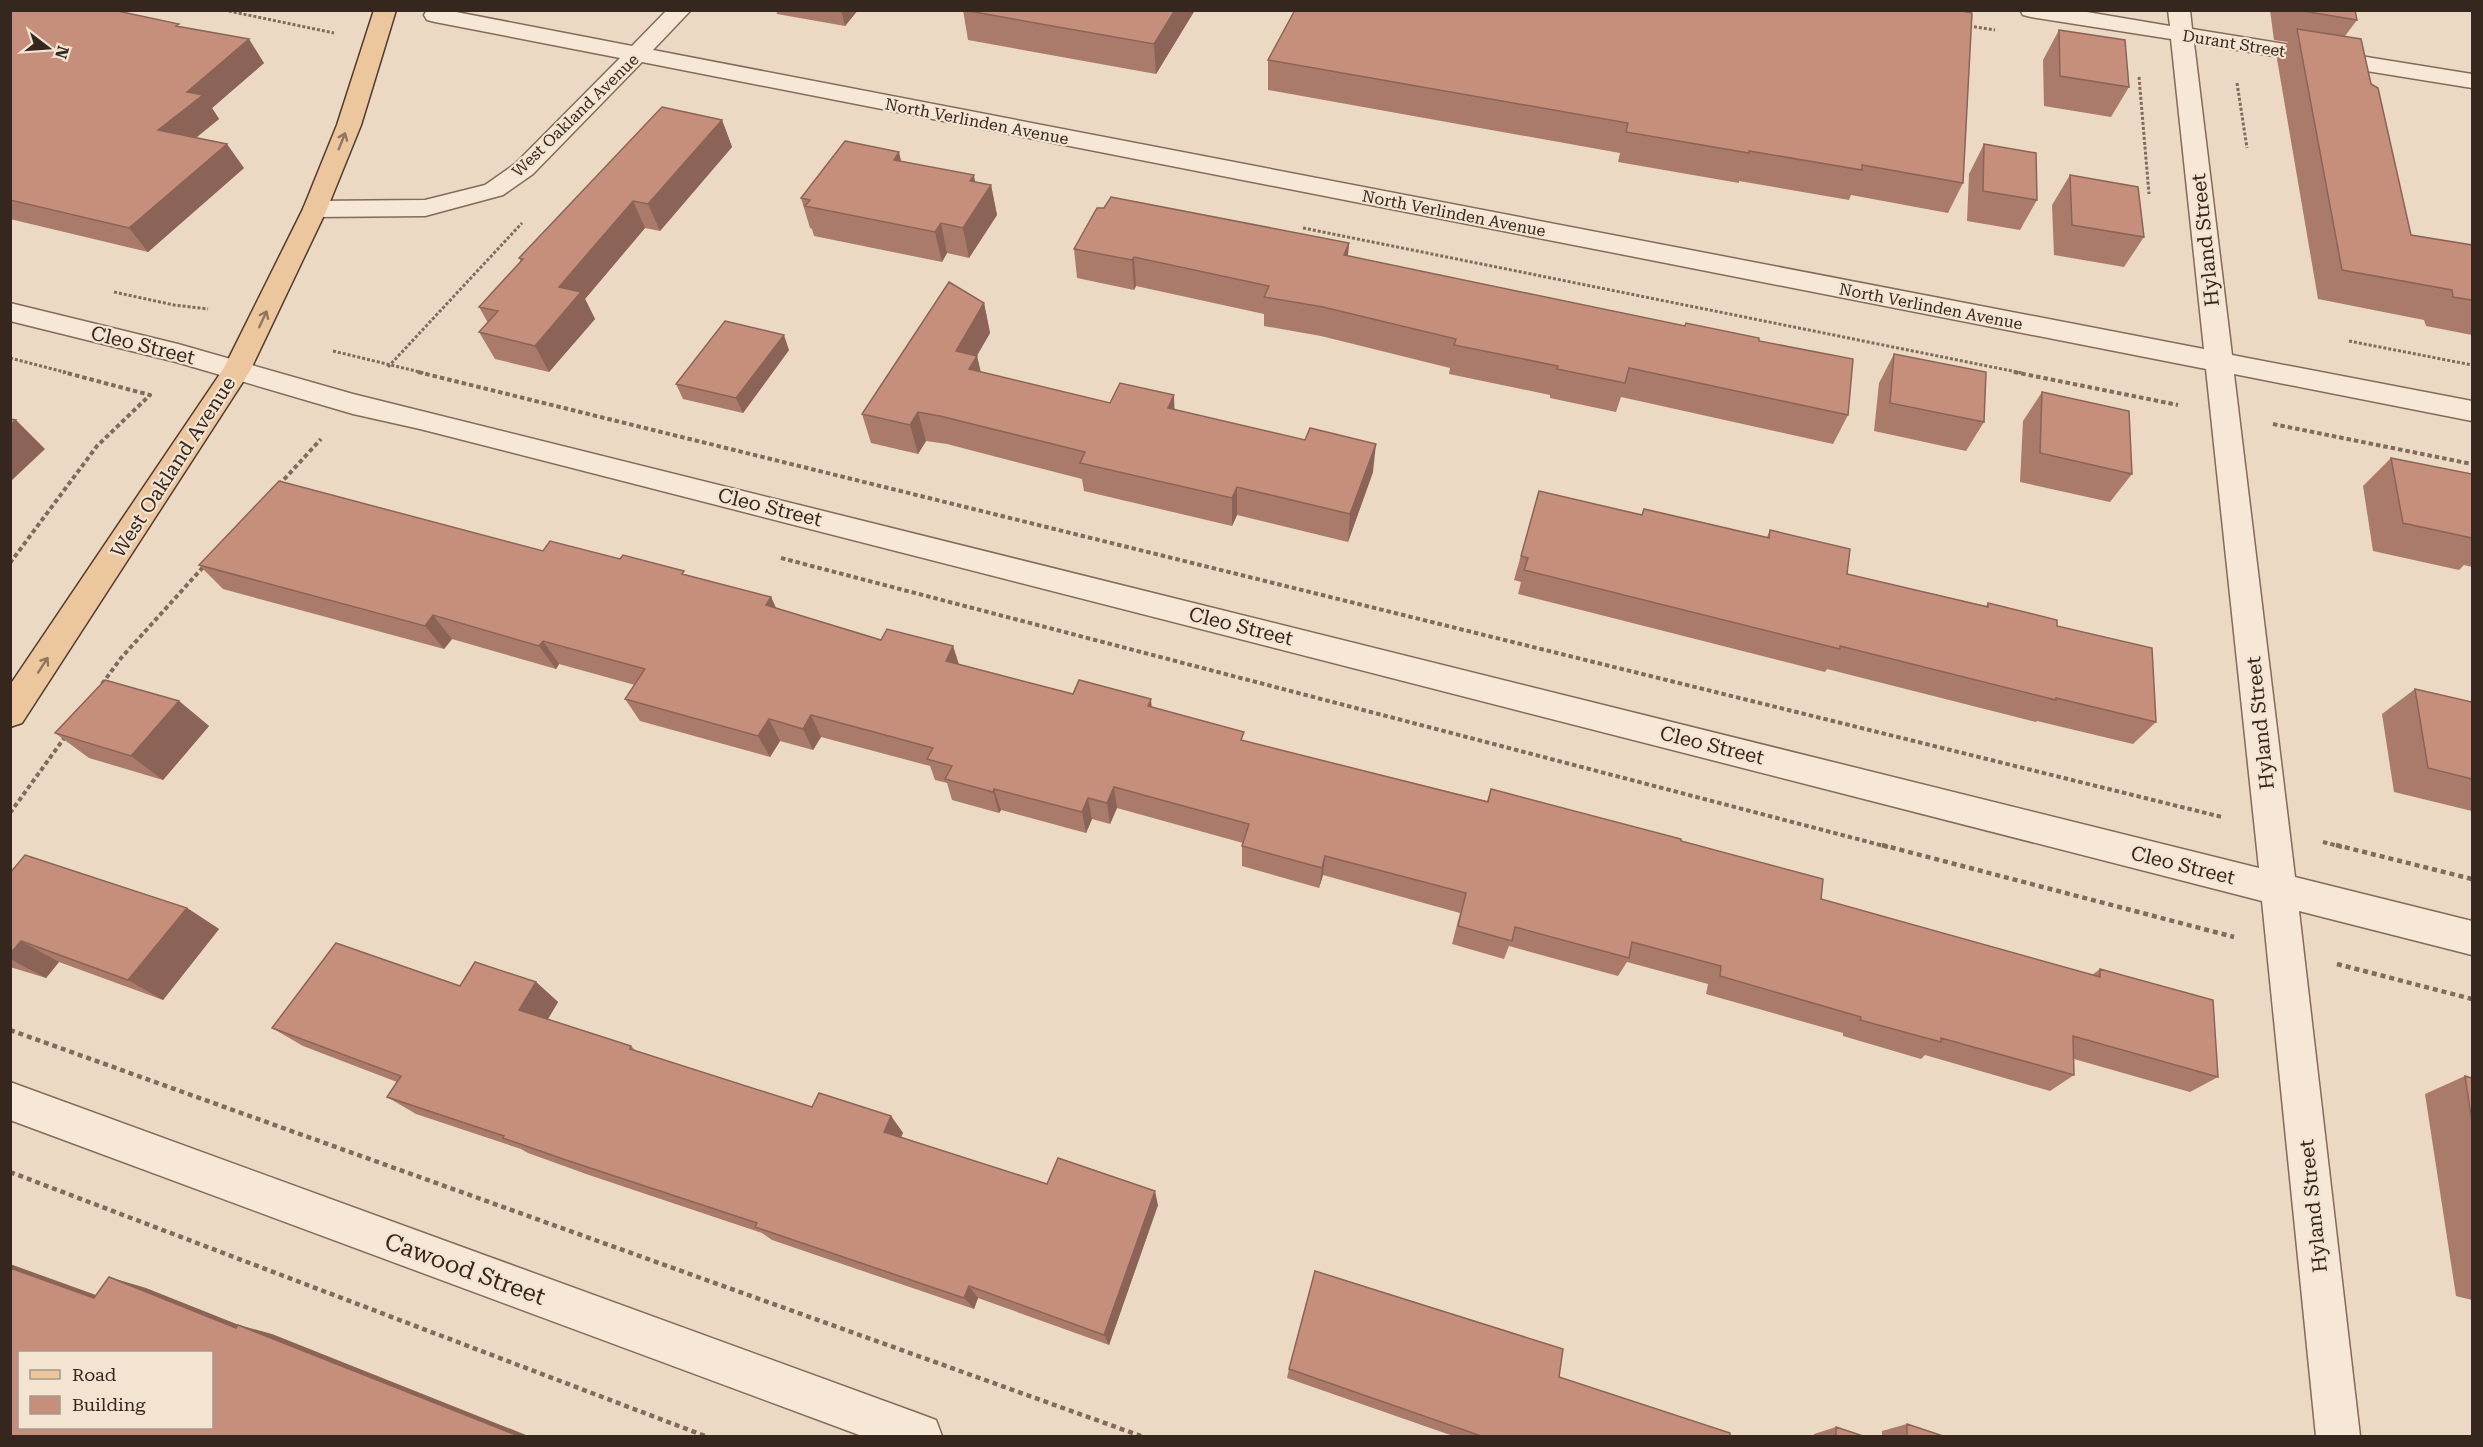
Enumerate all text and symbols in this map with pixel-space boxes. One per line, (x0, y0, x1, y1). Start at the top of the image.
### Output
north arrow (18, 18, 78, 78)
street label: Durant Street (2181, 26, 2287, 61)
text: N (51, 44, 73, 61)
street label: West Oakland Avenue (508, 50, 643, 181)
street label: North Verlinden Avenue (884, 94, 1070, 149)
one-way arrow (337, 132, 348, 151)
street label: Hyland Street (2186, 172, 2224, 308)
street label: North Verlinden Avenue (1361, 186, 1547, 241)
street label: North Verlinden Avenue (1838, 279, 2024, 334)
one-way arrow (257, 310, 269, 328)
street label: Cleo Street (89, 320, 198, 370)
street label: West Oakland Avenue (106, 372, 240, 562)
street label: Cleo Street (716, 482, 825, 532)
street label: Cleo Street (1187, 601, 1296, 651)
street label: Hyland Street (2241, 655, 2279, 791)
one-way arrow (37, 657, 49, 674)
street label: Cleo Street (1658, 720, 1767, 770)
street label: Cleo Street (2129, 840, 2238, 890)
street label: Hyland Street (2294, 1138, 2332, 1274)
street label: Cawood Street (381, 1227, 549, 1311)
legend (18, 1351, 213, 1429)
text: Road (72, 1364, 117, 1385)
text: Building (72, 1394, 146, 1415)

